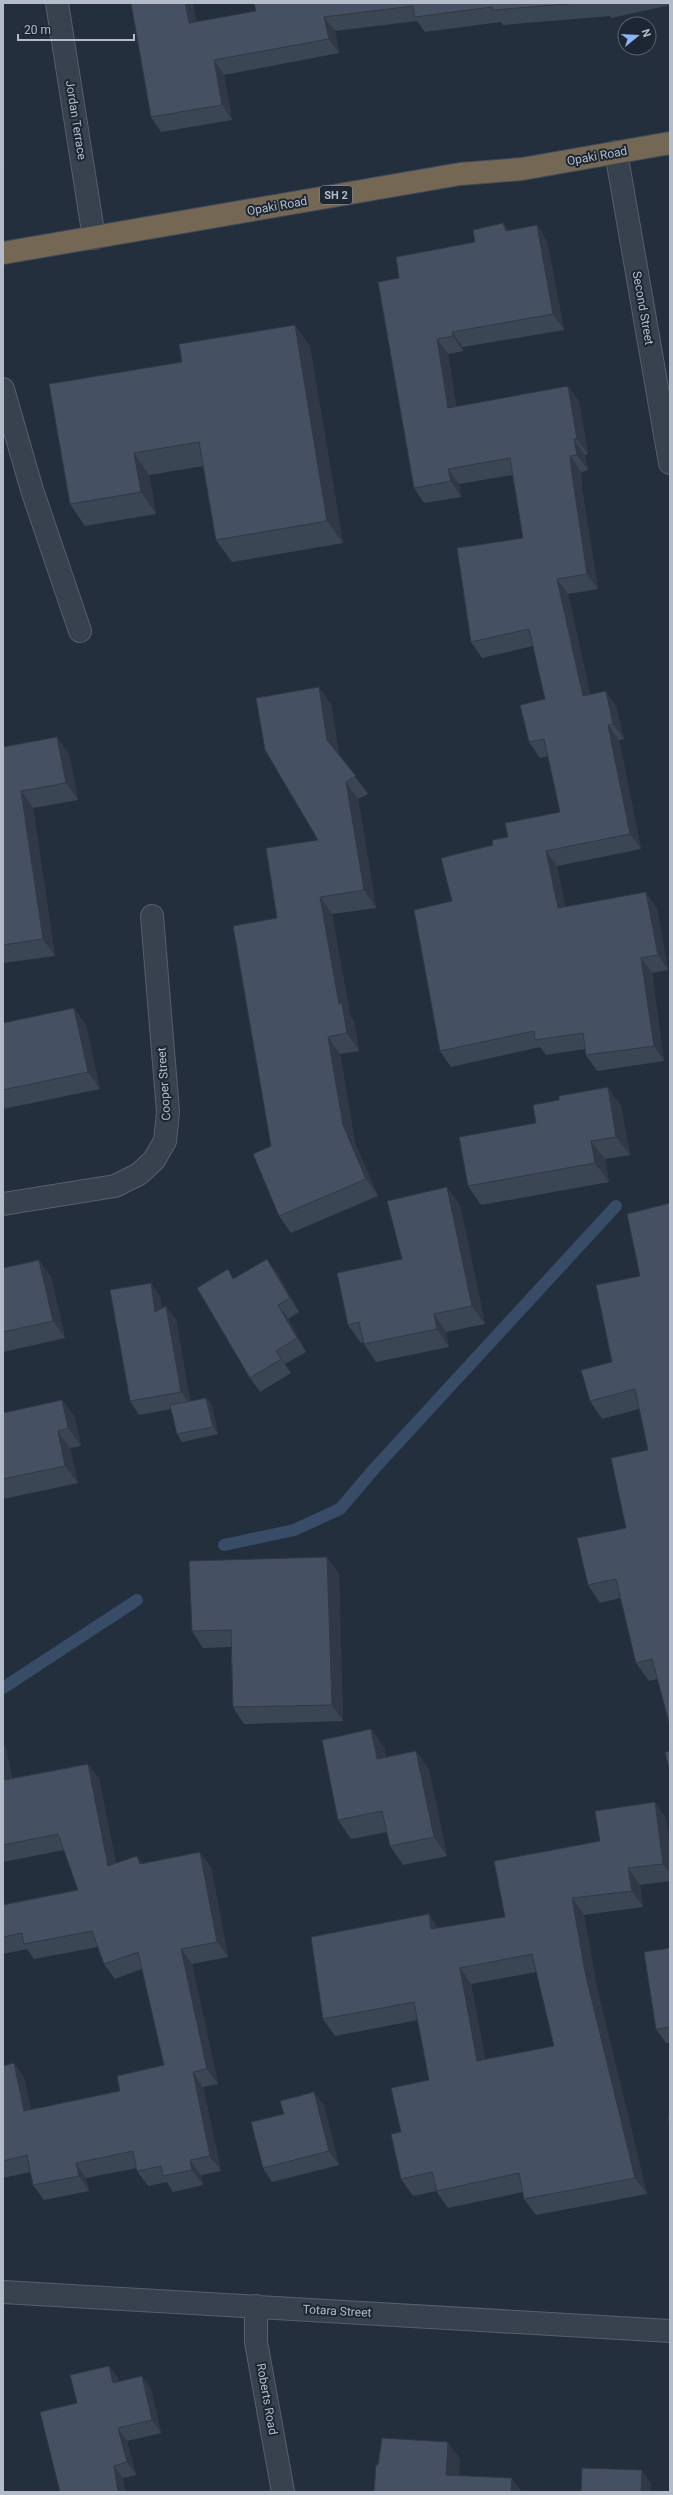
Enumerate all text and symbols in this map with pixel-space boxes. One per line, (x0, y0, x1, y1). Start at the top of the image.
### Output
scale bar (18, 16, 134, 42)
north arrow (617, 16, 657, 56)
text: 20 m (24, 23, 51, 37)
text: N (639, 27, 653, 39)
street label: Jordan Terrace (63, 79, 89, 161)
street label: Opaki Road (566, 144, 628, 168)
road number: SH 2 (320, 186, 352, 204)
street label: Opaki Road (246, 194, 308, 218)
street label: Second Street (630, 270, 656, 346)
street label: Cooper Street (154, 1047, 174, 1121)
street label: Totara Street (302, 2302, 372, 2320)
street label: Roberts Road (254, 2362, 280, 2436)

